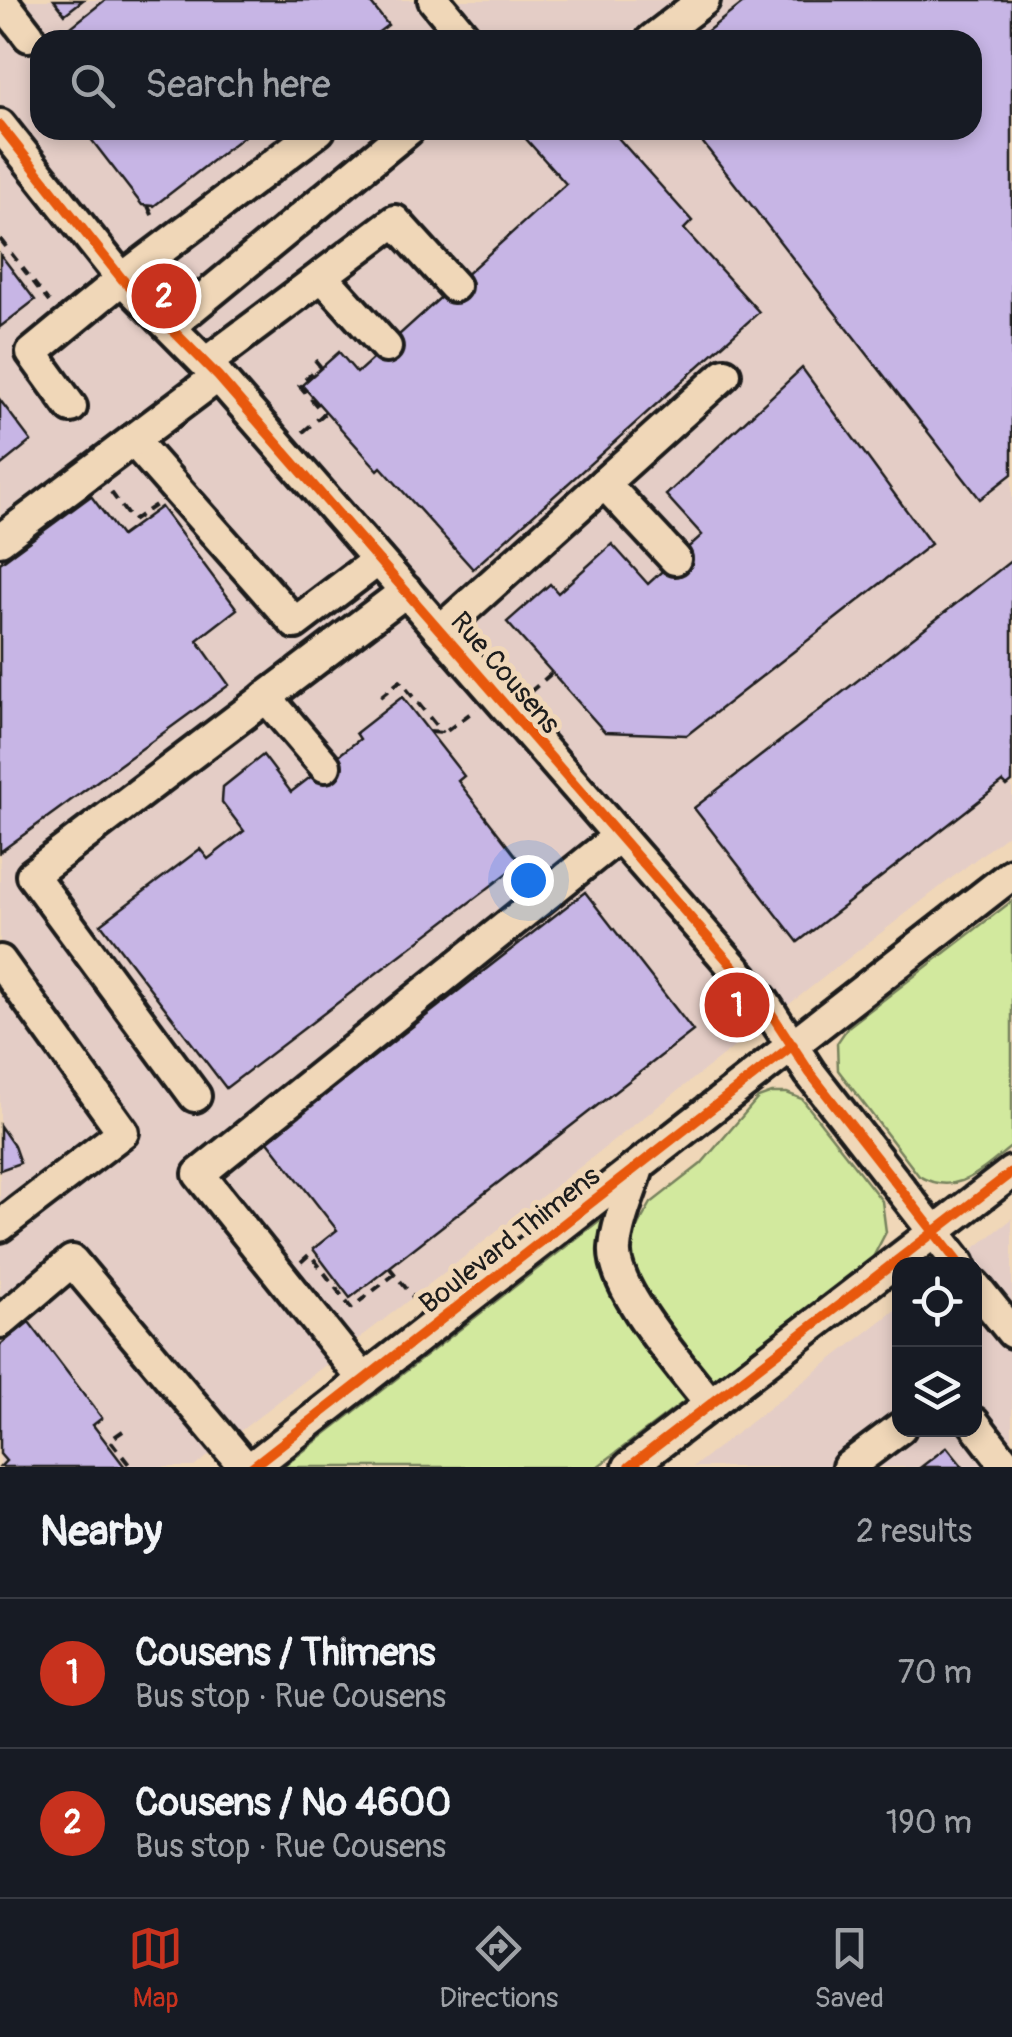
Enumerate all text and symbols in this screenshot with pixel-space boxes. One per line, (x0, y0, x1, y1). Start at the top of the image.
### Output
search box (30, 30, 982, 140)
icon: search (65, 58, 120, 113)
text: Search here (145, 61, 331, 109)
pin: 2 (132, 258, 196, 334)
street label: Rue Cousens (442, 605, 568, 741)
your location (503, 855, 554, 906)
pin: 1 (704, 968, 770, 1042)
street label: Boulevard Thimens (413, 1159, 608, 1322)
map controls (892, 1257, 982, 1437)
button: locate (892, 1257, 982, 1347)
button: layers (892, 1347, 982, 1437)
text: Nearby (40, 1506, 162, 1558)
text: 2 results (856, 1512, 972, 1552)
text: Cousens / Thimens (135, 1629, 435, 1677)
text: 1 (66, 1653, 79, 1693)
text: 70 m (898, 1653, 972, 1693)
text: Bus stop · Rue Cousens (135, 1677, 446, 1717)
text: Cousens / No 4600 (135, 1779, 451, 1827)
text: 2 (64, 1803, 81, 1843)
text: 190 m (886, 1803, 972, 1843)
text: Bus stop · Rue Cousens (135, 1827, 446, 1867)
tab: Map (128, 1921, 183, 2016)
tab: Directions (439, 1921, 558, 2016)
tab: Saved (814, 1921, 884, 2016)

